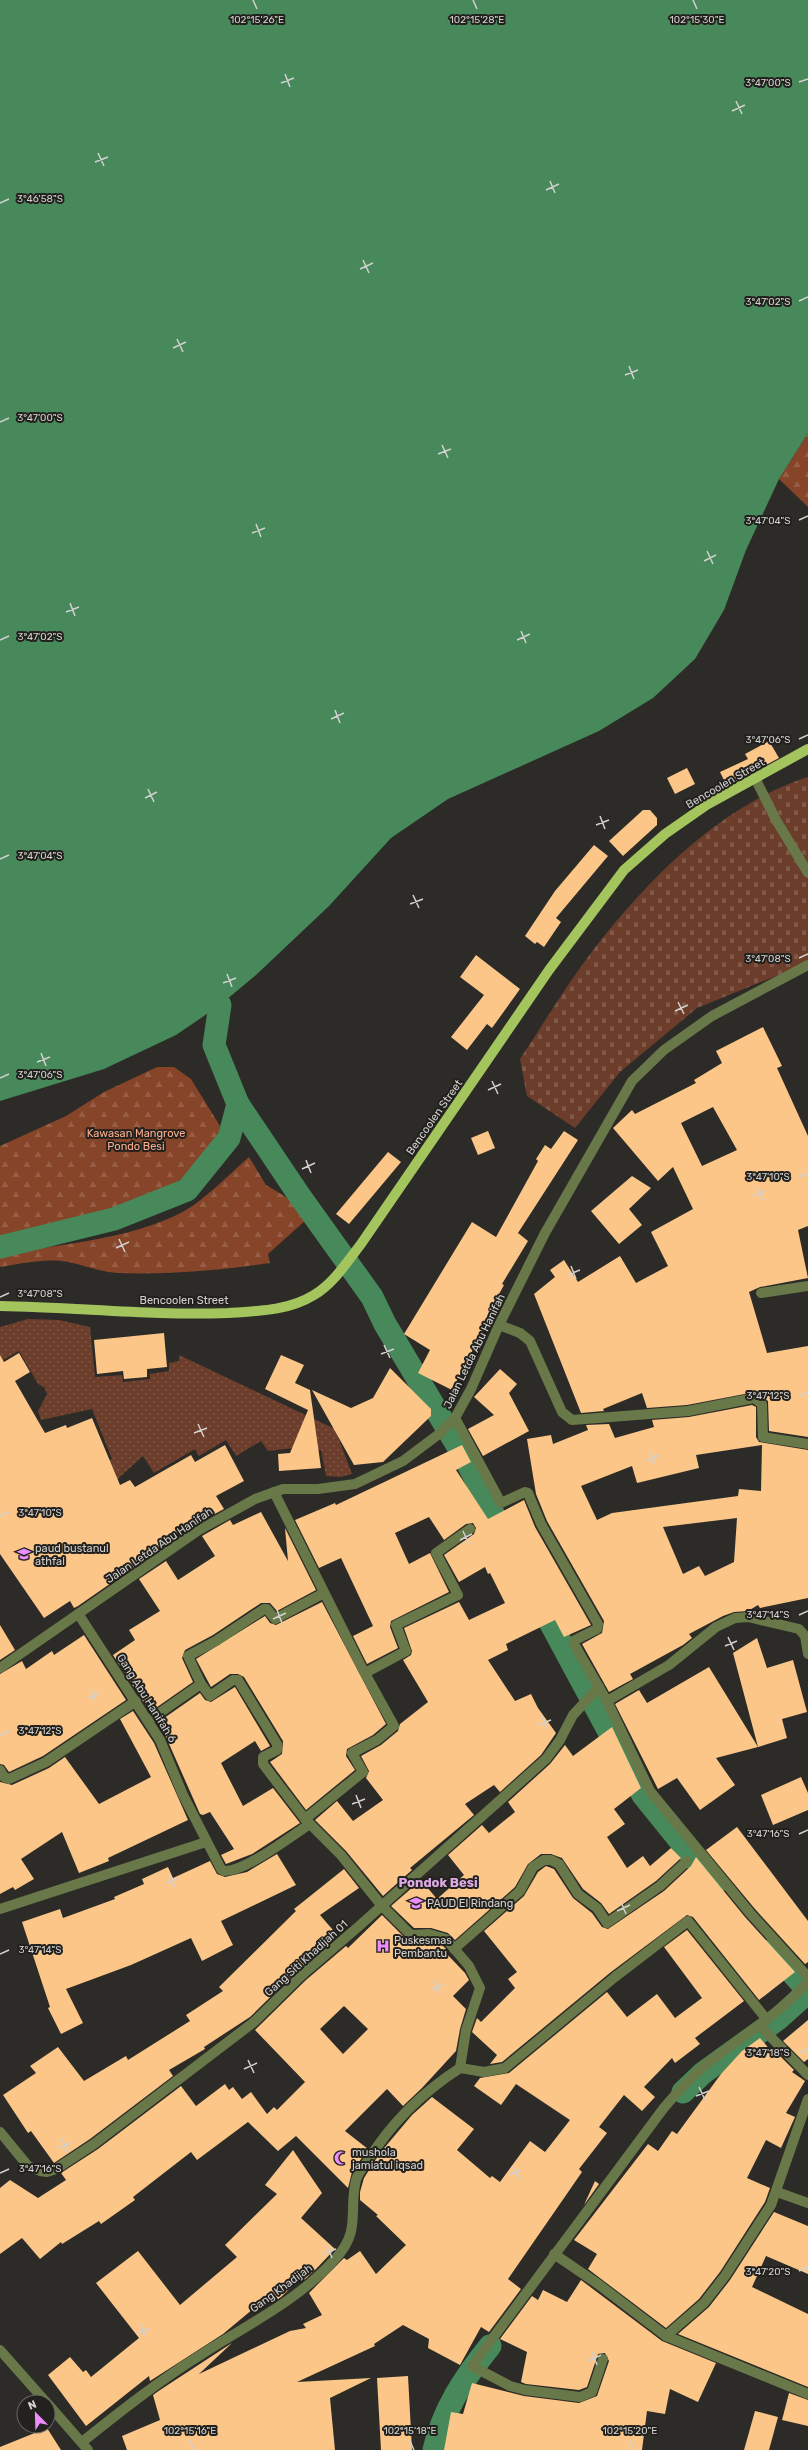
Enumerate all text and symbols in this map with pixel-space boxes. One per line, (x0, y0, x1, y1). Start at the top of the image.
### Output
text: 102°15'26"E (230, 14, 284, 26)
text: 102°15'28"E (450, 14, 504, 26)
text: 102°15'30"E (670, 14, 724, 26)
text: 3°47'00"S (745, 77, 791, 89)
text: 3°46'58"S (17, 193, 63, 205)
text: 3°47'02"S (746, 296, 790, 308)
text: 3°47'00"S (17, 412, 63, 424)
text: 3°47'04"S (745, 515, 791, 527)
text: 3°47'02"S (18, 631, 62, 643)
text: 3°47'06"S (746, 734, 790, 746)
street label: Bencoolen Street (684, 755, 768, 811)
text: 3°47'04"S (17, 850, 63, 862)
text: 3°47'08"S (745, 953, 791, 965)
text: 3°47'06"S (18, 1069, 62, 1081)
street label: Bencoolen Street (404, 1077, 466, 1157)
park label: Kawasan Mangrove Pondo Besi (87, 1127, 185, 1153)
text: 3°47'10"S (746, 1171, 790, 1183)
text: 3°47'08"S (17, 1288, 63, 1300)
street label: Jalan Letda Abu Hanifah (441, 1292, 508, 1411)
street label: Bencoolen Street (140, 1294, 229, 1307)
text: 3°47'12"S (747, 1390, 789, 1402)
street label: Jalan Letda Abu Hanifah (103, 1505, 215, 1586)
text: 3°47'10"S (18, 1507, 62, 1519)
place label: paud bustanul athfal (35, 1542, 109, 1568)
school or university icon: paud bustanul athfal (16, 1546, 32, 1562)
text: 3°47'14"S (746, 1609, 790, 1621)
street label: Gang Abu Hanifah 6 (114, 1652, 179, 1745)
text: 3°47'12"S (19, 1725, 61, 1737)
text: 3°47'16"S (747, 1828, 789, 1840)
district label: Pondok Besi (398, 1875, 478, 1890)
school or university icon: PAUD El Rindang (408, 1895, 424, 1911)
place label: PAUD El Rindang (427, 1897, 513, 1910)
street label: Gang Siti Khadijah 01 (262, 1918, 351, 1999)
place label: Puskesmas Pembantu (394, 1934, 452, 1960)
hospital icon: Puskesmas Pembantu (375, 1938, 391, 1954)
text: 3°47'14"S (18, 1944, 62, 1956)
text: 3°47'18"S (746, 2047, 790, 2059)
place label: mushola jamiatul iqsad (351, 2146, 423, 2172)
mosque icon: mushola jamiatul iqsad (333, 2150, 349, 2166)
text: 3°47'16"S (19, 2163, 61, 2175)
street label: Gang Khadijah (248, 2261, 315, 2315)
text: 3°47'20"S (746, 2266, 790, 2278)
north arrow (16, 2394, 56, 2434)
text: N (26, 2398, 39, 2413)
text: 102°15'16"E (164, 2425, 216, 2437)
text: 102°15'18"E (383, 2425, 437, 2437)
text: 102°15'20"E (603, 2425, 657, 2437)

